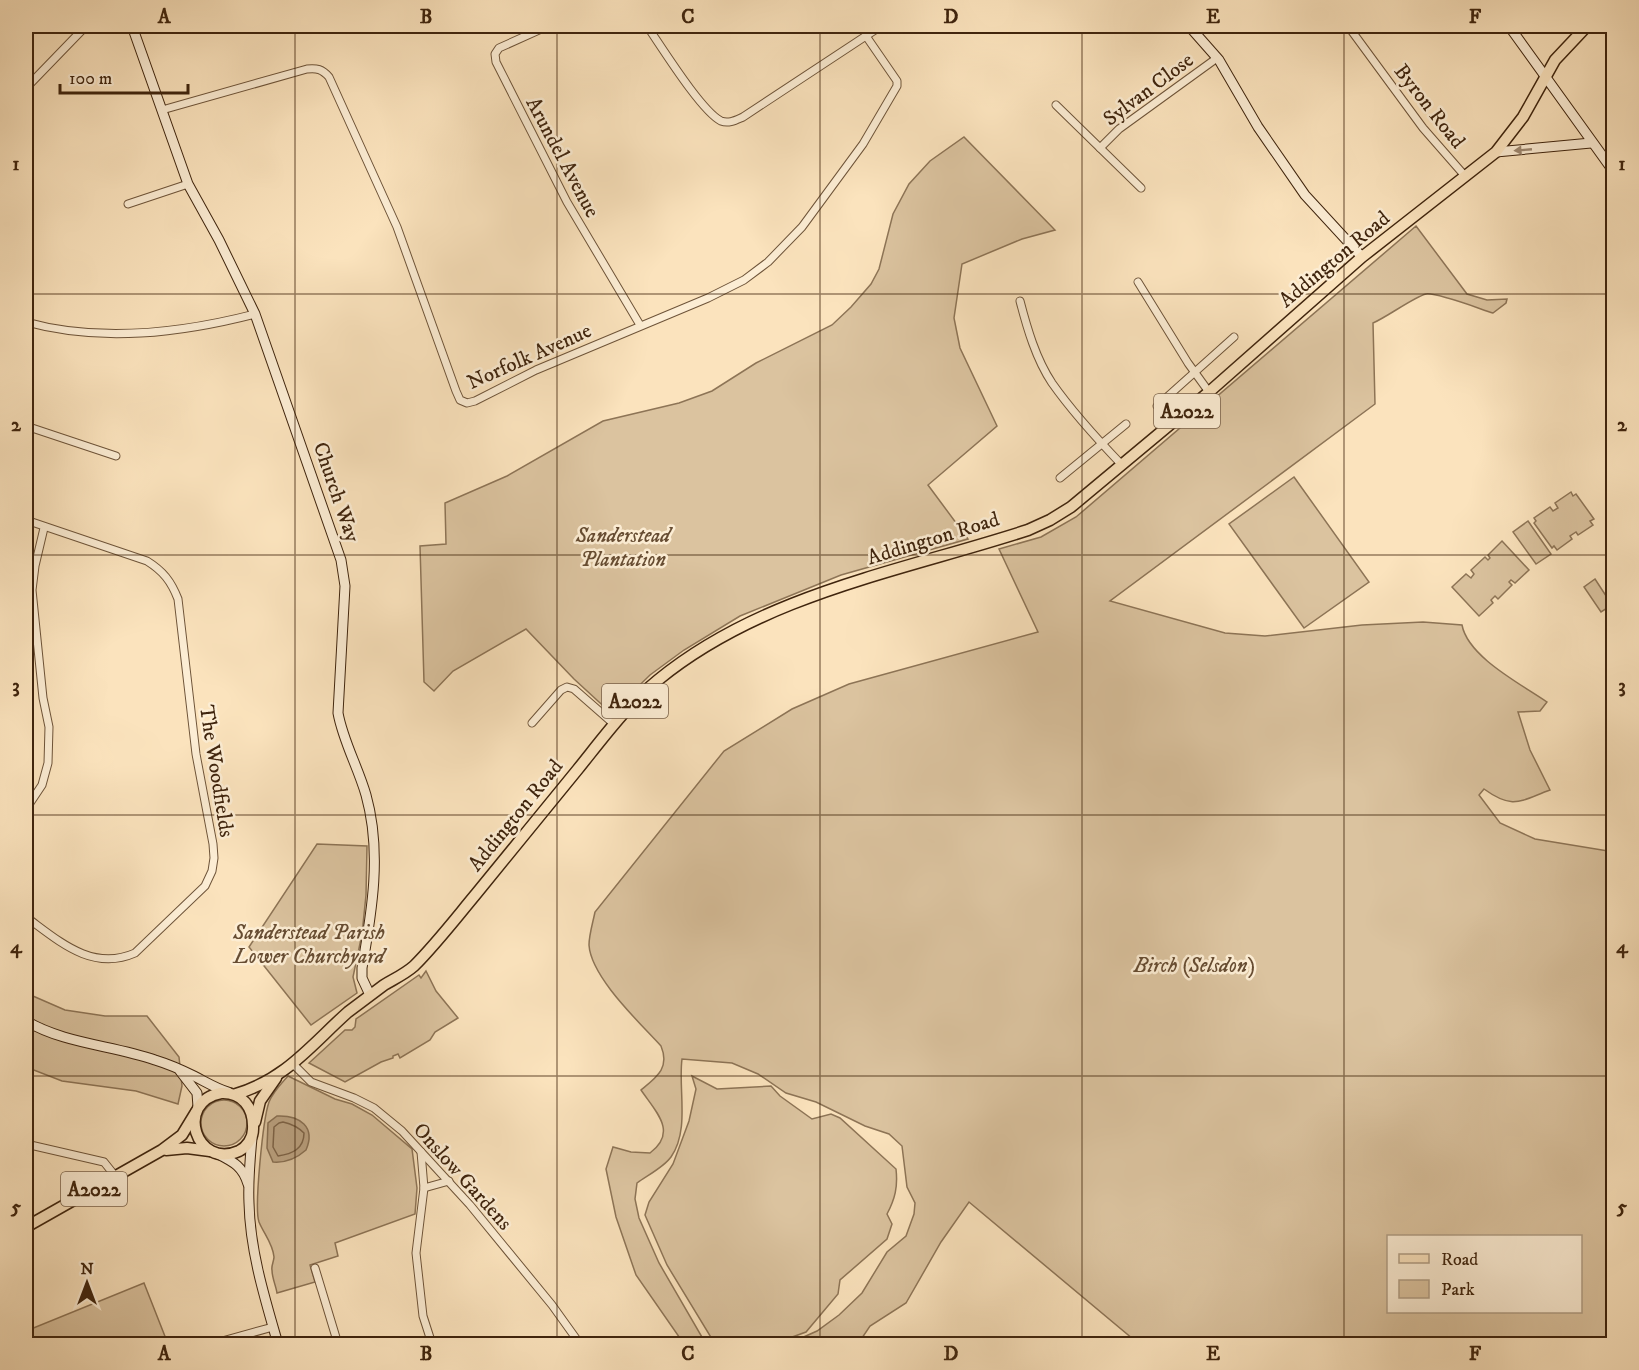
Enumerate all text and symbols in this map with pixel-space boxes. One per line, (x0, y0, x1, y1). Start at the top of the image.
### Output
text: A (157, 5, 172, 30)
text: B (420, 5, 432, 30)
text: C (681, 5, 695, 30)
text: D (944, 5, 959, 30)
text: E (1206, 5, 1220, 30)
text: F (1469, 5, 1482, 30)
street label: Sylvan Close (1098, 47, 1199, 132)
scale bar (60, 57, 188, 95)
street label: Byron Road (1388, 59, 1471, 155)
text: 100 m (69, 68, 112, 90)
street label: Arundel Avenue (519, 93, 605, 222)
one-way arrow (1513, 145, 1532, 155)
text: 1 (12, 152, 20, 177)
text: 1 (1618, 152, 1626, 177)
street label: Addington Road (1274, 205, 1396, 314)
street label: Norfolk Avenue (463, 318, 596, 396)
road number: A2022 (1154, 394, 1220, 428)
text: 2 (11, 413, 22, 438)
text: 2 (1617, 413, 1628, 438)
street label: Church Way (307, 439, 366, 547)
street label: Addington Road (864, 506, 1003, 571)
park label: Sanderstead Plantation (575, 523, 673, 573)
text: 3 (12, 674, 20, 699)
text: 3 (1618, 674, 1626, 699)
road number: A2022 (602, 684, 668, 718)
street label: The Woodfields (193, 703, 239, 839)
street label: Addington Road (463, 754, 569, 877)
park label: Sanderstead Parish Lower Churchyard (232, 920, 387, 970)
text: 4 (10, 935, 23, 960)
text: 4 (1616, 935, 1629, 960)
park label: Birch (Selsdon) (1133, 953, 1254, 979)
street label: Onslow Gardens (407, 1118, 517, 1236)
road number: A2022 (61, 1172, 127, 1206)
text: 5 (10, 1195, 21, 1220)
text: 5 (1616, 1195, 1627, 1220)
legend (1387, 1235, 1582, 1313)
text: Road (1441, 1249, 1478, 1271)
north arrow (57, 1253, 117, 1313)
text: N (80, 1259, 94, 1279)
text: Park (1441, 1279, 1475, 1301)
text: A (157, 1342, 172, 1367)
text: B (420, 1342, 432, 1367)
text: C (681, 1342, 695, 1367)
text: D (944, 1342, 959, 1367)
text: E (1206, 1342, 1220, 1367)
text: F (1469, 1342, 1482, 1367)

